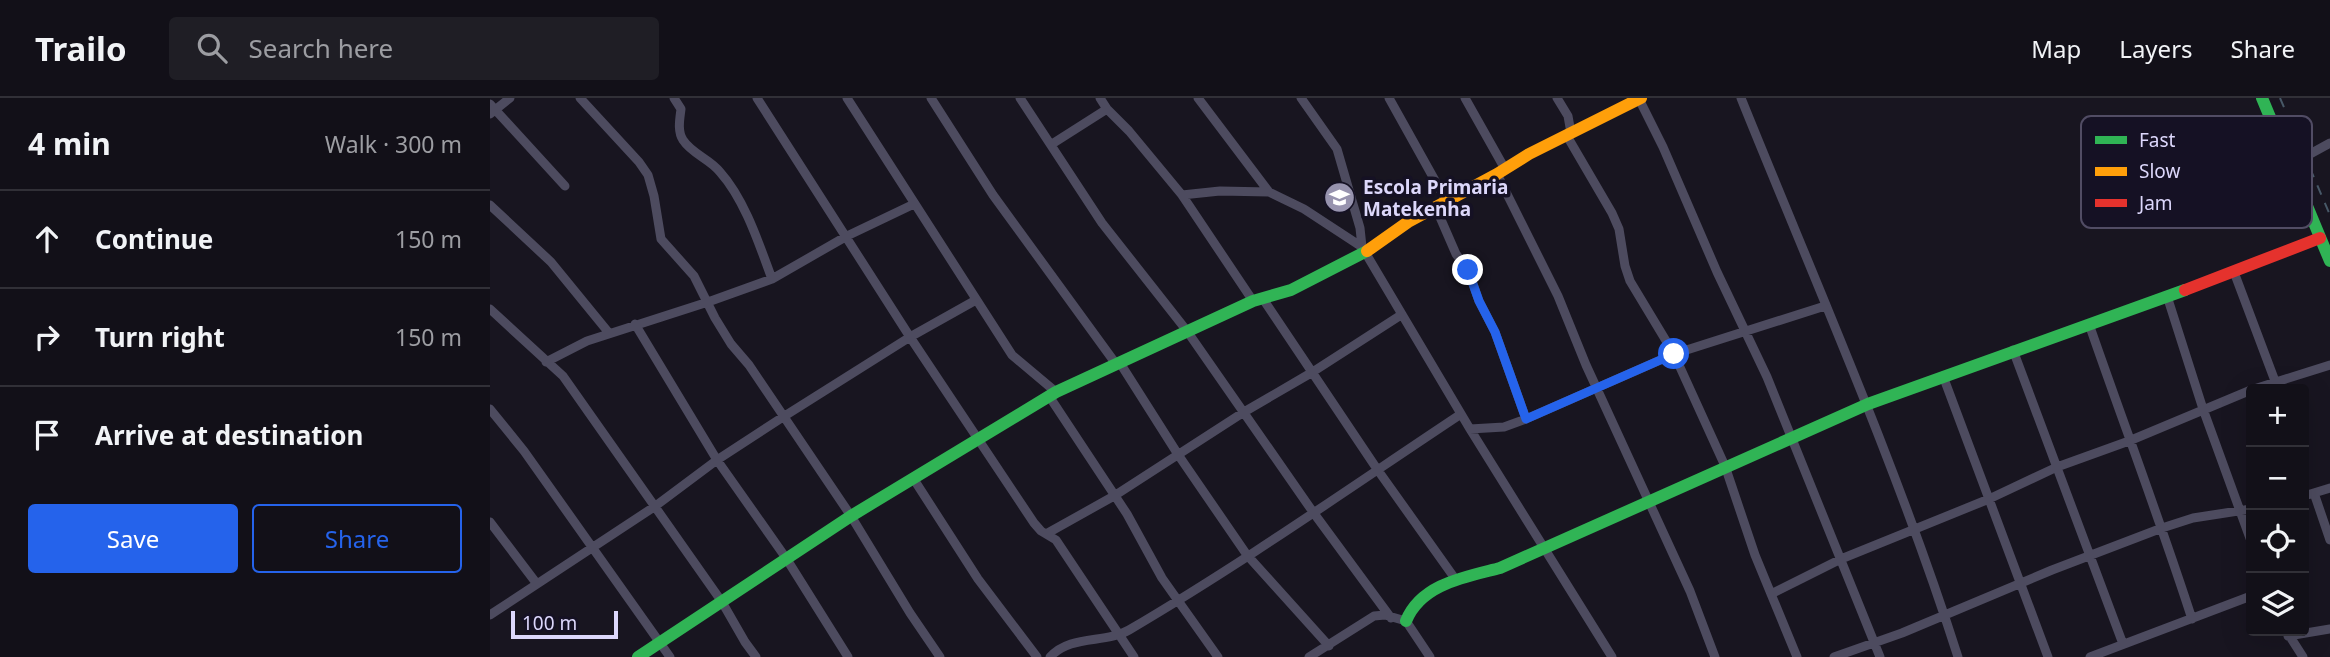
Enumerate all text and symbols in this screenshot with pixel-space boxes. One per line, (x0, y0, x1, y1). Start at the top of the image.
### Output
search box (169, 17, 659, 80)
text: Trailo (35, 26, 127, 71)
icon: search (193, 29, 231, 67)
text: Search here (249, 30, 393, 66)
text: Map (2031, 32, 2081, 65)
text: Layers (2119, 32, 2193, 65)
text: Share (2231, 32, 2295, 65)
legend (2081, 116, 2312, 228)
text: 4 min (28, 123, 111, 164)
text: Fast (2139, 127, 2176, 153)
text: Walk · 300 m (325, 128, 462, 160)
text: Slow (2139, 158, 2180, 184)
place label: Escola Primaria Matekenha (1363, 174, 1508, 222)
school or university icon: Escola Primaria Matekenha (1323, 181, 1357, 215)
text: Jam (2137, 190, 2173, 216)
icon: ahead (28, 220, 66, 258)
text: Continue (95, 221, 213, 257)
text: 150 m (395, 223, 462, 255)
route end (1452, 254, 1483, 285)
icon: right (28, 318, 66, 356)
text: Turn right (95, 319, 225, 355)
text: 150 m (395, 321, 462, 353)
route start (1658, 338, 1689, 369)
map controls (2246, 384, 2309, 636)
button: + (2246, 384, 2309, 447)
icon: arrive (28, 416, 66, 454)
text: Arrive at destination (95, 417, 364, 453)
button: − (2246, 447, 2309, 510)
button: Save (28, 504, 238, 573)
button: Share (252, 504, 462, 573)
button: locate (2246, 510, 2309, 573)
button: layers (2246, 573, 2309, 636)
scale bar (511, 608, 618, 640)
text: 100 m (522, 610, 577, 636)

